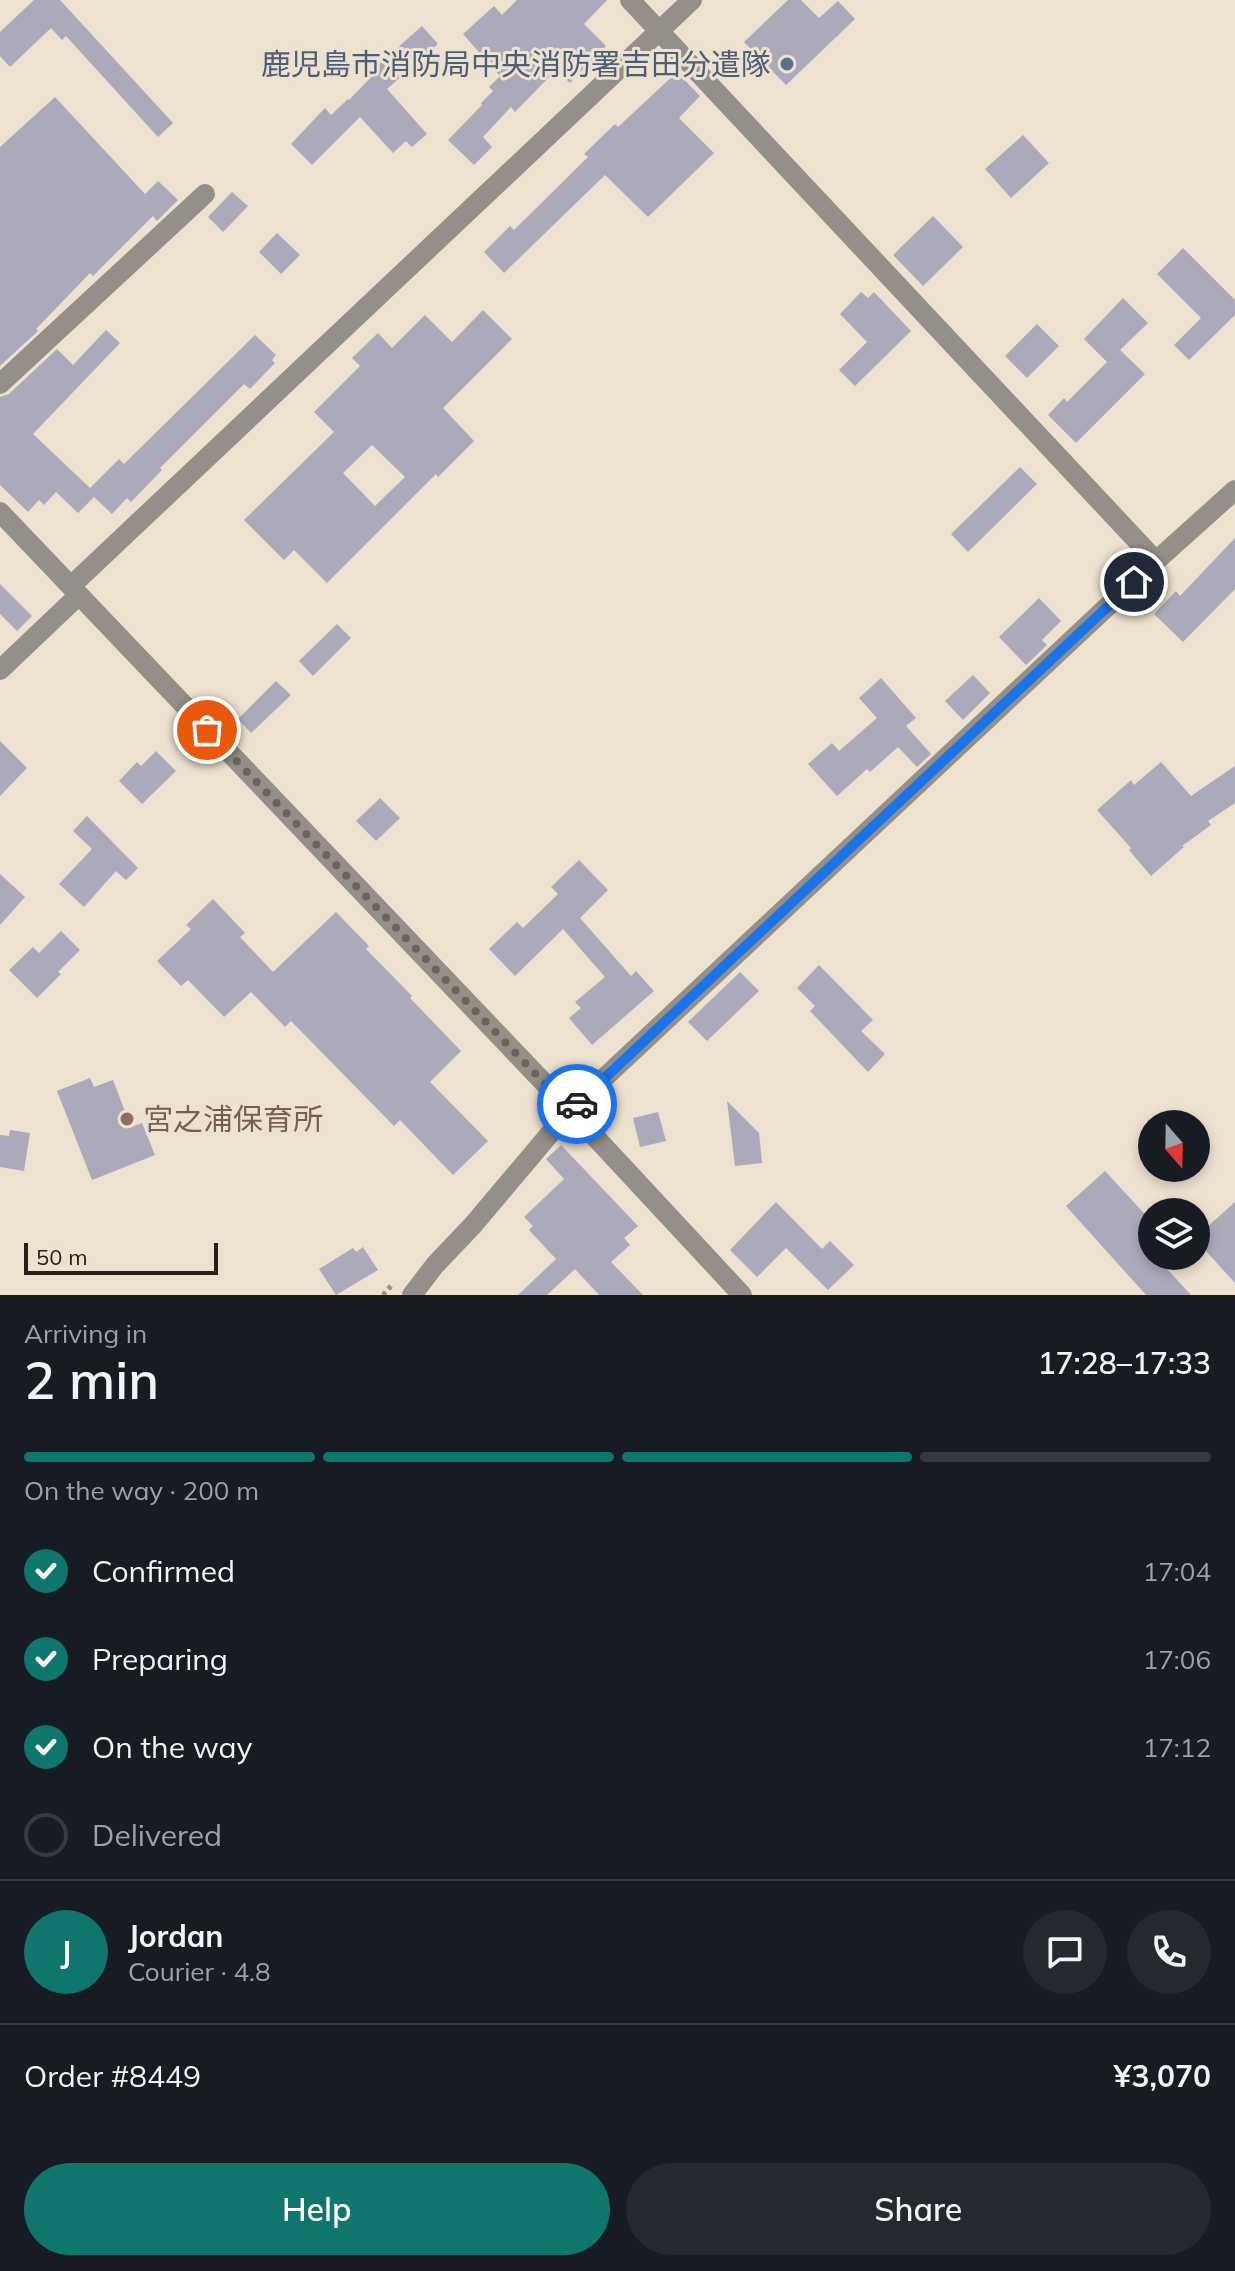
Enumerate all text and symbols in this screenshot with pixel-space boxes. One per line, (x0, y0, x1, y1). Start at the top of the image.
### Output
place label: 鹿児島市消防局中央消防署吉田分遣隊 (261, 45, 771, 83)
marker: 鹿児島市消防局中央消防署吉田分遣隊 (778, 55, 796, 73)
pin (1100, 548, 1168, 616)
icon: home (1112, 560, 1156, 604)
pin (173, 696, 241, 764)
icon: bag (185, 708, 229, 752)
courier (537, 1064, 617, 1144)
icon: car (555, 1082, 599, 1126)
place label: 宮之浦保育所 (143, 1100, 323, 1138)
marker: 宮之浦保育所 (118, 1110, 136, 1128)
north arrow (1138, 1110, 1210, 1182)
map controls (1138, 1110, 1210, 1270)
button: layers (1138, 1198, 1210, 1270)
scale bar (24, 1239, 218, 1275)
text: 50 m (36, 1243, 87, 1271)
text: Arriving in (24, 1317, 147, 1350)
text: 17:28–17:33 (1038, 1344, 1211, 1382)
text: 2 min (24, 1347, 159, 1412)
text: On the way · 200 m (24, 1474, 259, 1507)
icon: check (24, 1549, 68, 1593)
text: Confirmed (92, 1552, 235, 1590)
text: 17:04 (1143, 1555, 1211, 1588)
icon: check (24, 1637, 68, 1681)
text: Preparing (92, 1640, 228, 1678)
text: 17:06 (1143, 1643, 1211, 1676)
icon: check (24, 1725, 68, 1769)
text: On the way (92, 1728, 252, 1766)
text: 17:12 (1143, 1731, 1211, 1764)
text: Delivered (92, 1816, 222, 1854)
button: chat (1023, 1910, 1107, 1994)
button: phone (1127, 1910, 1211, 1994)
text: Jordan (128, 1917, 223, 1955)
text: J (61, 1933, 71, 1971)
text: Courier · 4.8 (128, 1955, 271, 1988)
text: Order #8449 (24, 2057, 201, 2095)
text: ¥3,070 (1114, 2057, 1211, 2095)
button: Help (24, 2163, 610, 2255)
button: Share (626, 2163, 1211, 2255)

